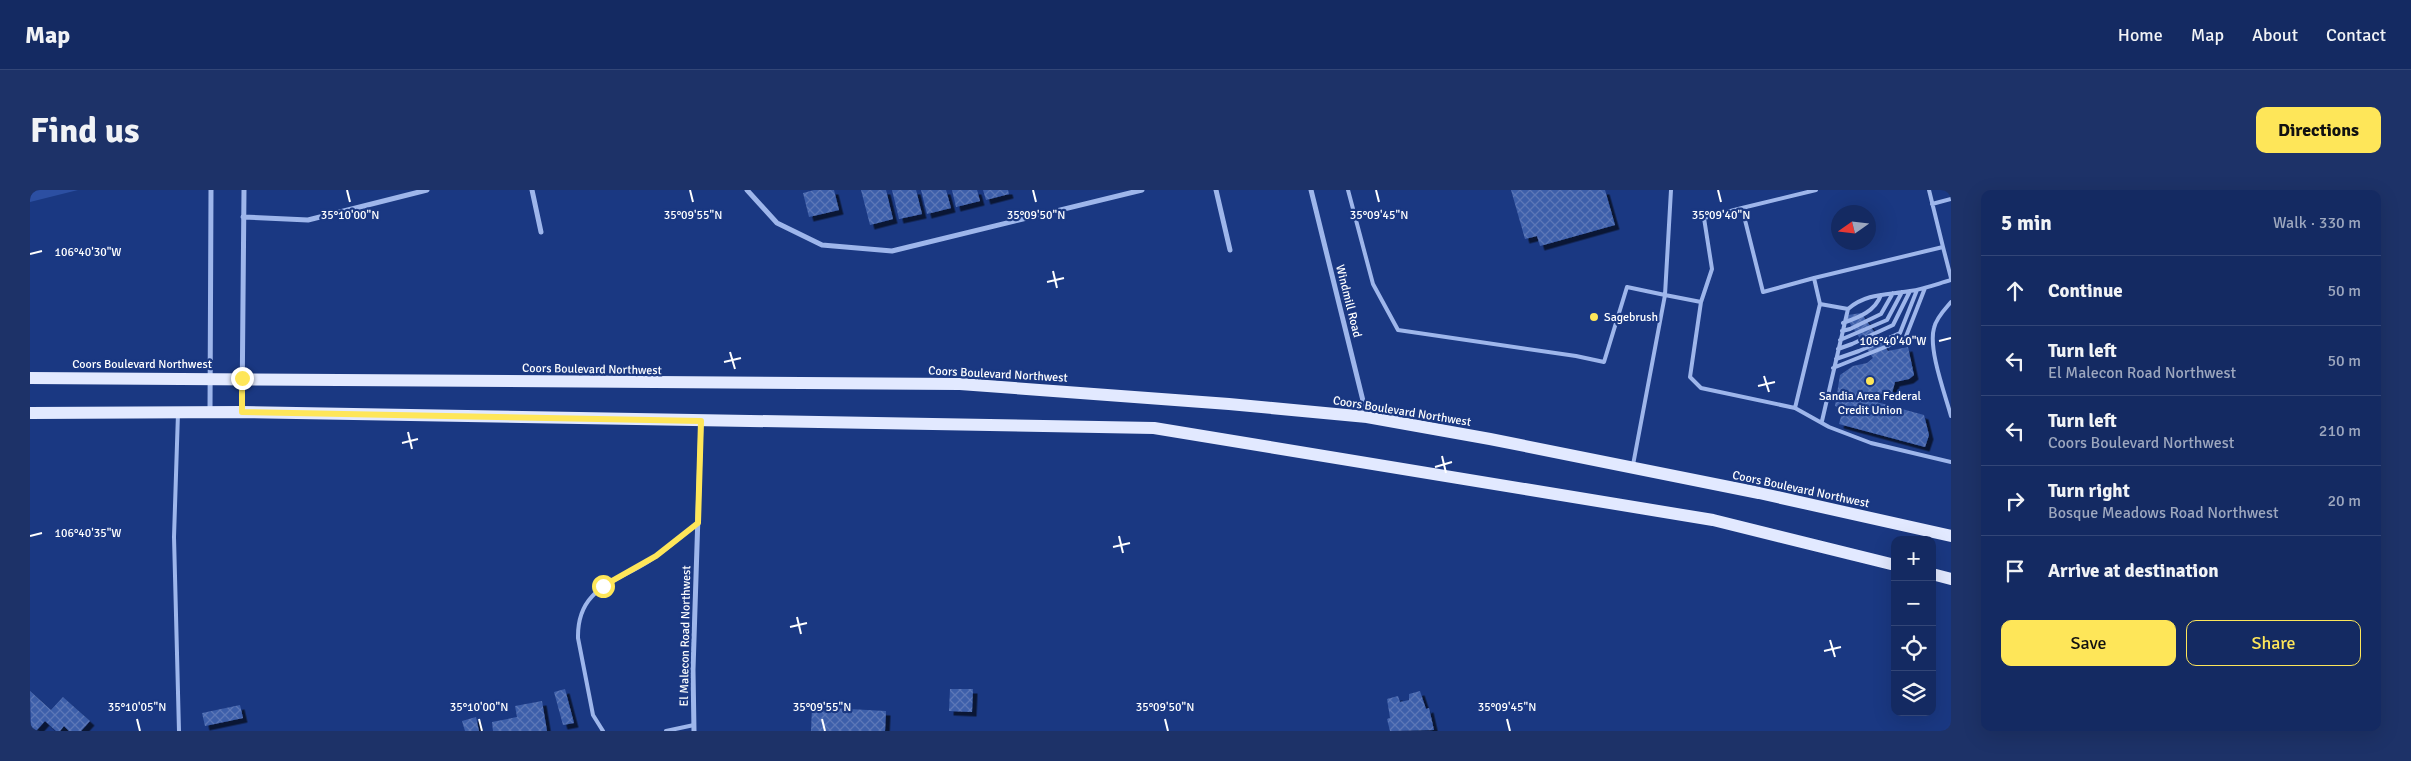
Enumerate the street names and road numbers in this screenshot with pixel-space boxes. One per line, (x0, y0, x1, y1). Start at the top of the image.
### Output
street label: Windmill Road (1332, 263, 1365, 339)
street label: Coors Boulevard Northwest (72, 357, 212, 372)
street label: Coors Boulevard Northwest (522, 361, 662, 378)
street label: Coors Boulevard Northwest (928, 363, 1068, 386)
street label: Coors Boulevard Northwest (1332, 393, 1472, 430)
street label: Coors Boulevard Northwest (1731, 468, 1871, 511)
street label: El Malecon Road Northwest (677, 565, 694, 707)

